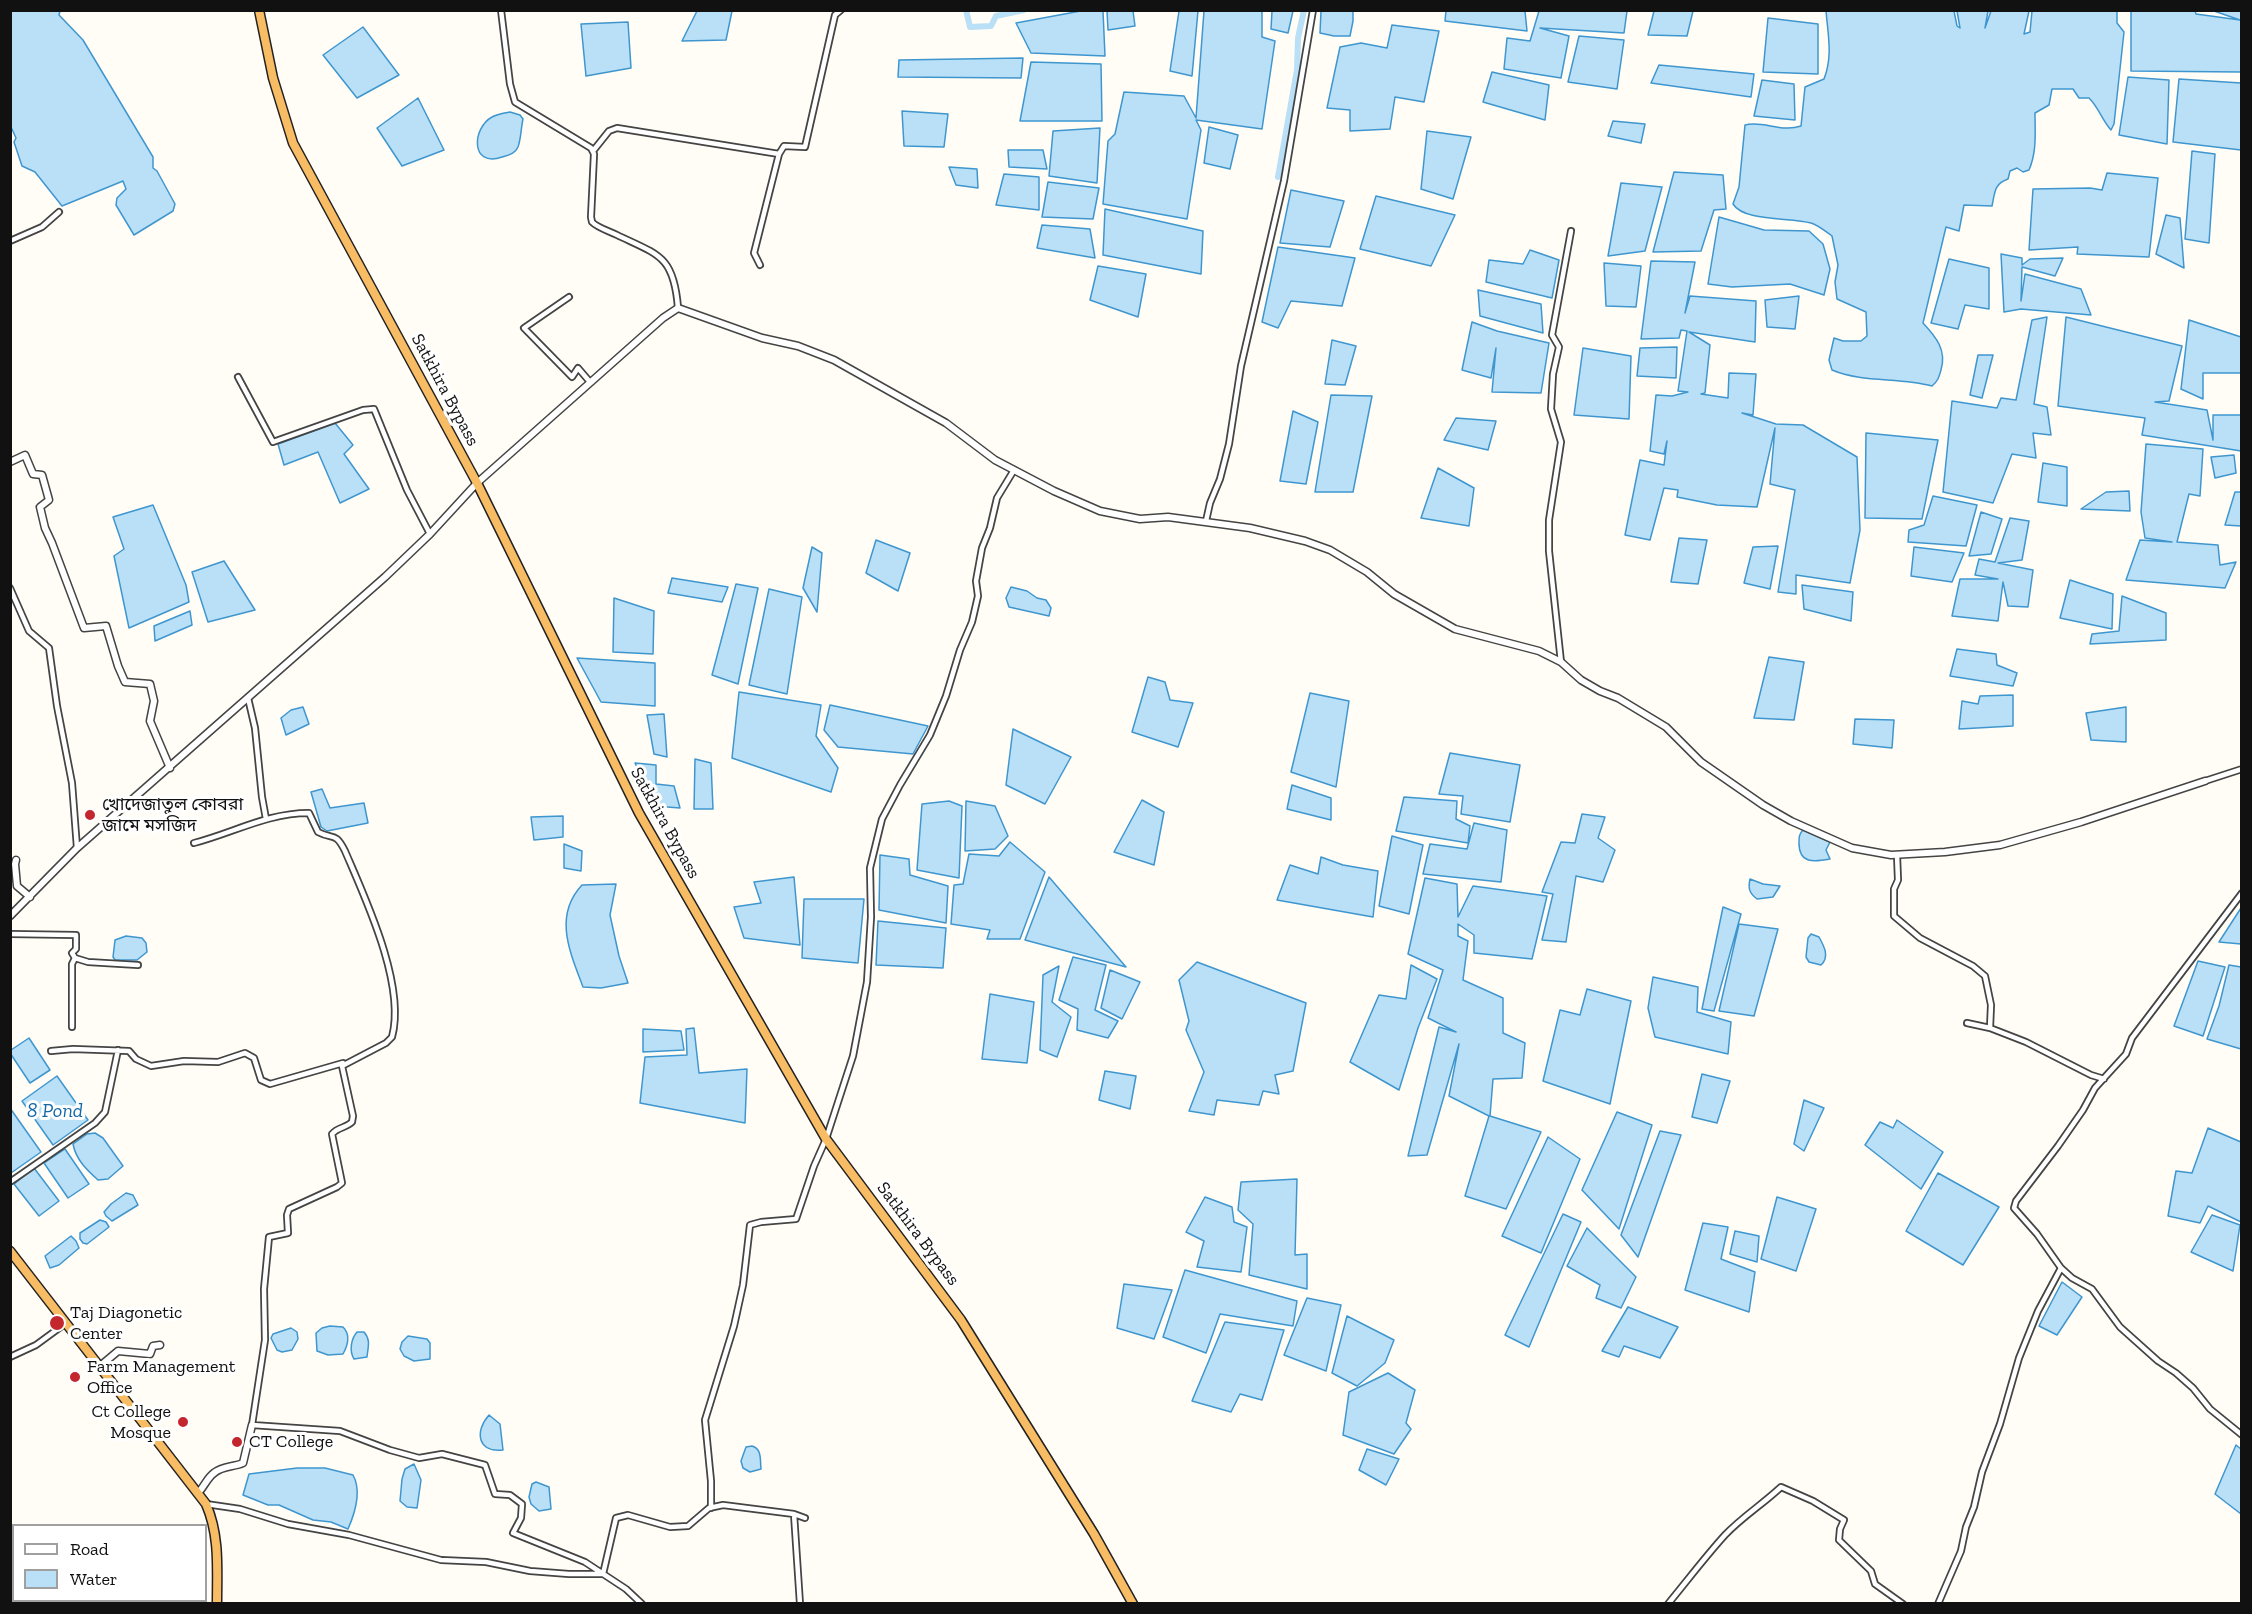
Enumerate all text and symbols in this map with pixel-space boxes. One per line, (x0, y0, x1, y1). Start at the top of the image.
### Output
street label: Satkhira Bypass (406, 330, 484, 450)
street label: Satkhira Bypass (625, 764, 705, 882)
place label: খোদেজাতুল কোবরা জামে মসজিদ (102, 794, 243, 836)
marker: খোদেজাতুল কোবরা জামে মসজিদ (83, 808, 97, 822)
water label: 8 Pond (27, 1099, 83, 1123)
street label: Satkhira Bypass (872, 1178, 964, 1290)
place label: Taj Diagonetic Center (70, 1302, 182, 1344)
marker: Taj Diagonetic Center (48, 1314, 66, 1332)
place label: Farm Management Office (87, 1356, 235, 1398)
marker: Farm Management Office (68, 1370, 82, 1384)
place label: Ct College Mosque (91, 1401, 171, 1444)
marker: Ct College Mosque (176, 1415, 190, 1429)
place label: CT College (249, 1431, 333, 1453)
marker: CT College (230, 1435, 244, 1449)
legend (12, 1524, 207, 1602)
text: Road (70, 1538, 109, 1560)
text: Water (70, 1568, 117, 1590)

